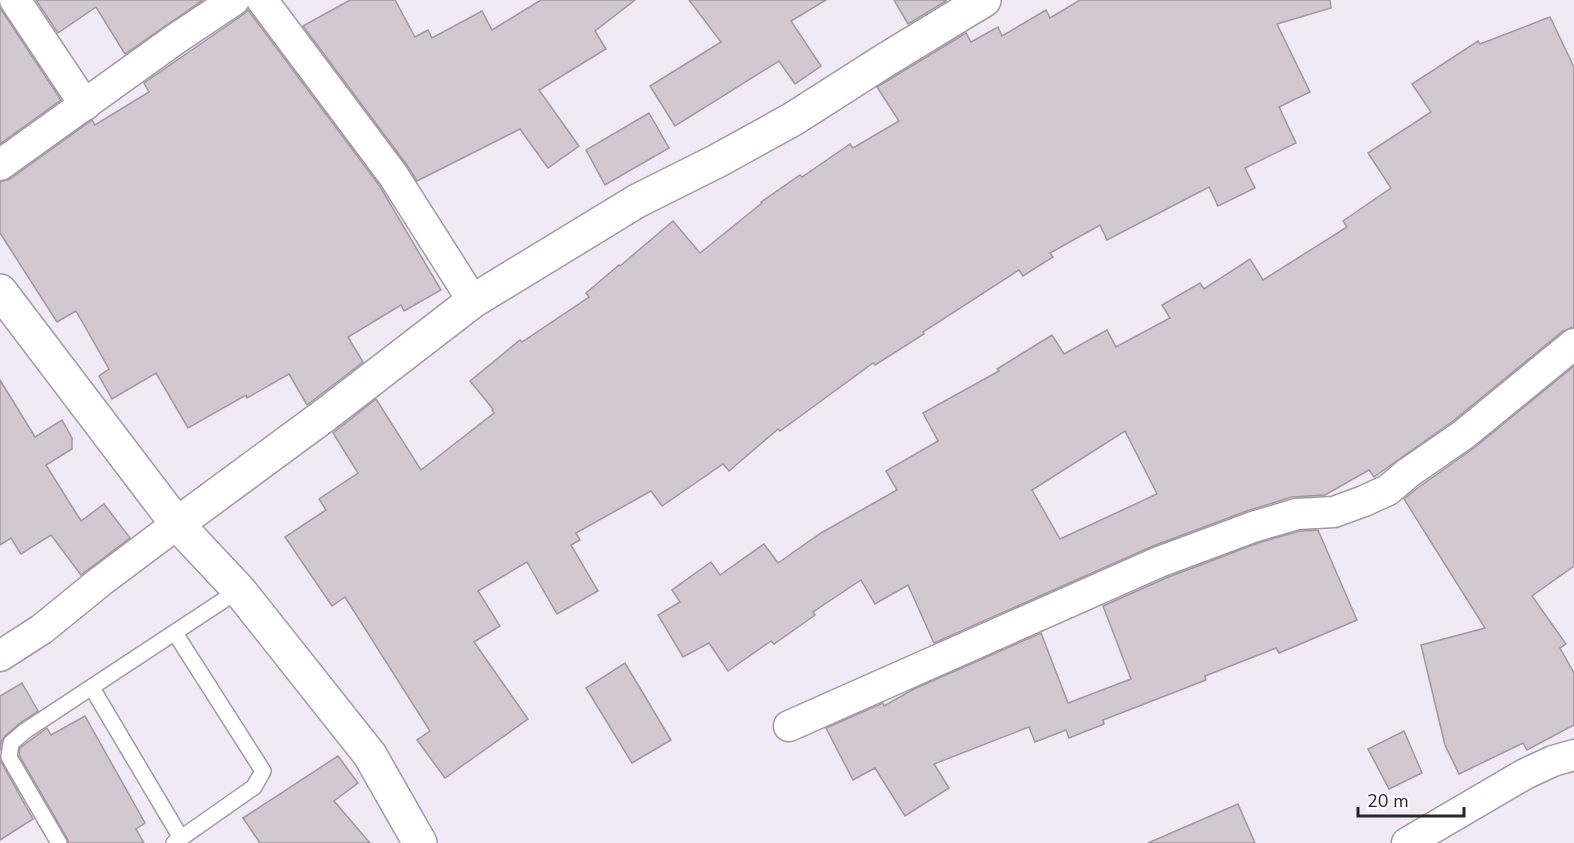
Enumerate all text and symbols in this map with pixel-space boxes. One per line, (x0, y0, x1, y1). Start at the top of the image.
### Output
scale bar (1358, 780, 1464, 818)
text: 20 m (1367, 789, 1409, 813)

